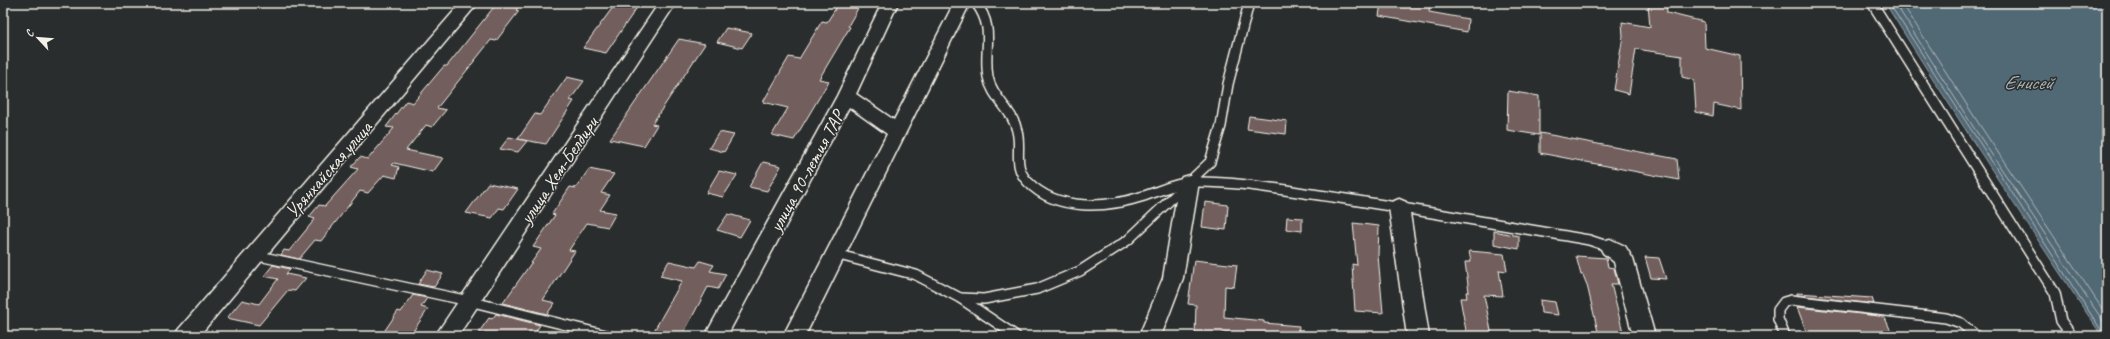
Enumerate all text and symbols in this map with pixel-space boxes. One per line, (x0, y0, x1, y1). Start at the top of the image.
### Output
north arrow (18, 18, 58, 58)
text: С (22, 27, 37, 39)
water label: Енисей (2004, 70, 2056, 95)
street label: улица 90-летия ТАР (763, 105, 851, 237)
street label: улица Хем-Белдири (514, 111, 605, 229)
street label: Урянхайская улица (280, 115, 378, 223)

